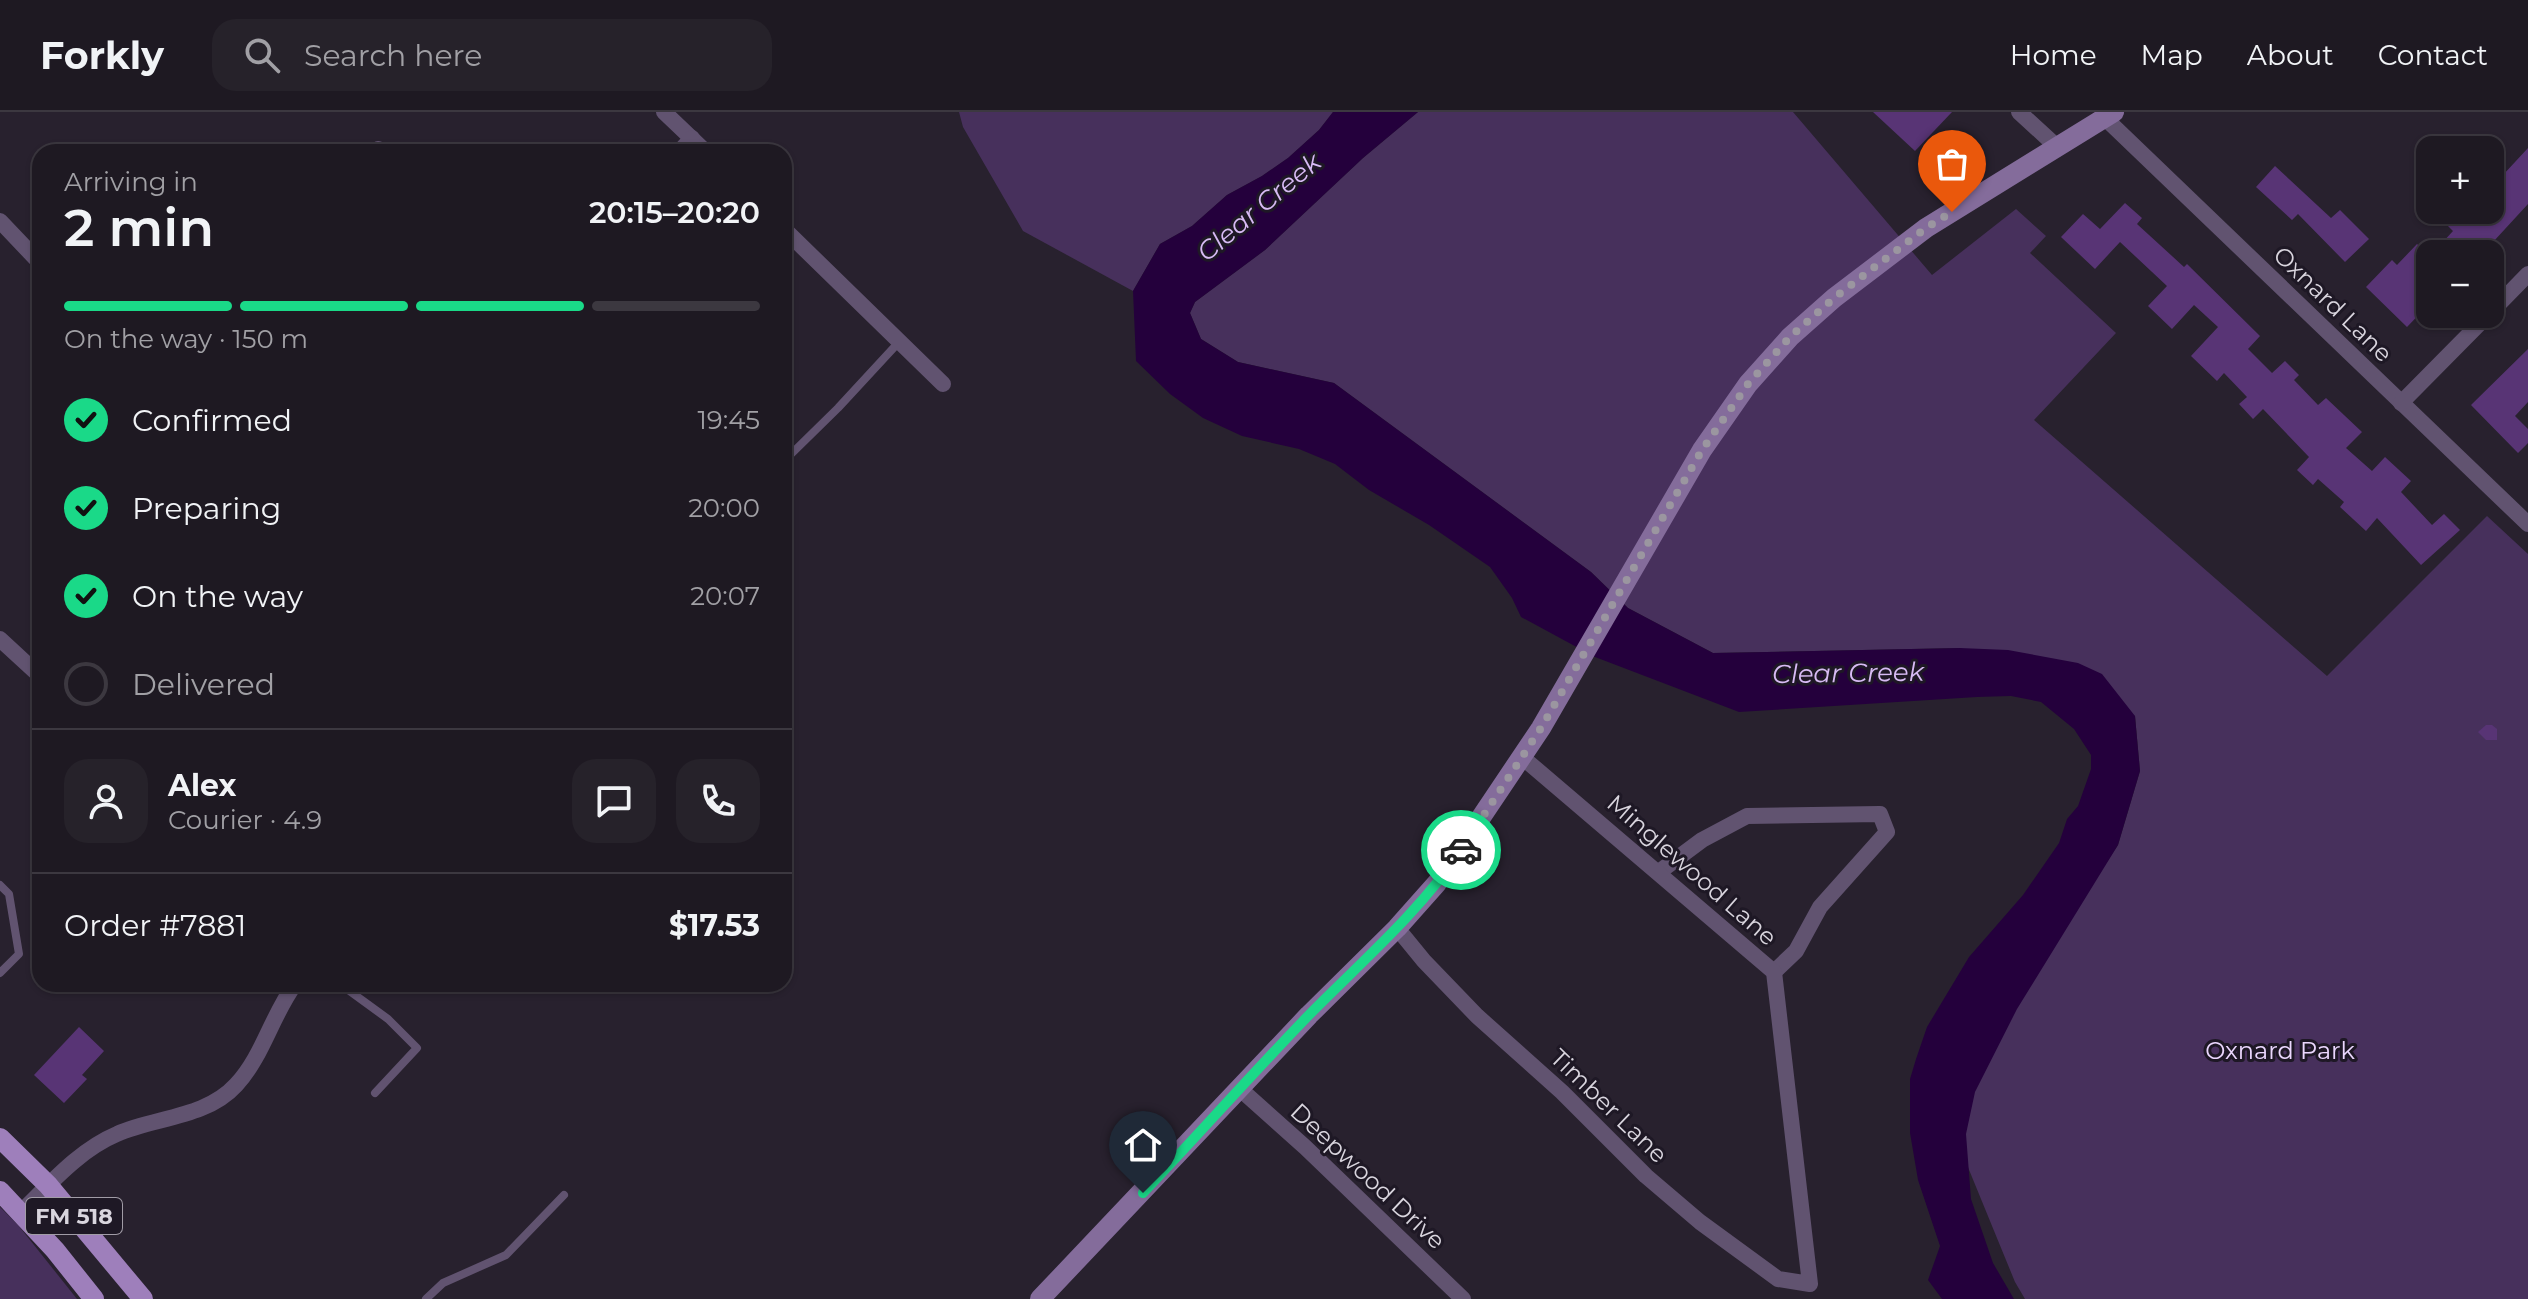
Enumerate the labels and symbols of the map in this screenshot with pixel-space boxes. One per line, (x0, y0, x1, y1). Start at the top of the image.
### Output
pin (1918, 130, 1986, 212)
water label: Clear Creek (1191, 145, 1329, 268)
street label: Oxnard Lane (2268, 240, 2398, 368)
water label: Clear Creek (1772, 656, 1926, 690)
street label: Minglewood Lane (1601, 788, 1783, 952)
courier (1421, 810, 1501, 890)
park label: Oxnard Park (2205, 1036, 2356, 1065)
street label: Timber Lane (1544, 1043, 1674, 1169)
street label: Deepwood Drive (1285, 1097, 1451, 1255)
pin (1109, 1111, 1177, 1193)
road number: FM 518 (26, 1198, 122, 1234)

